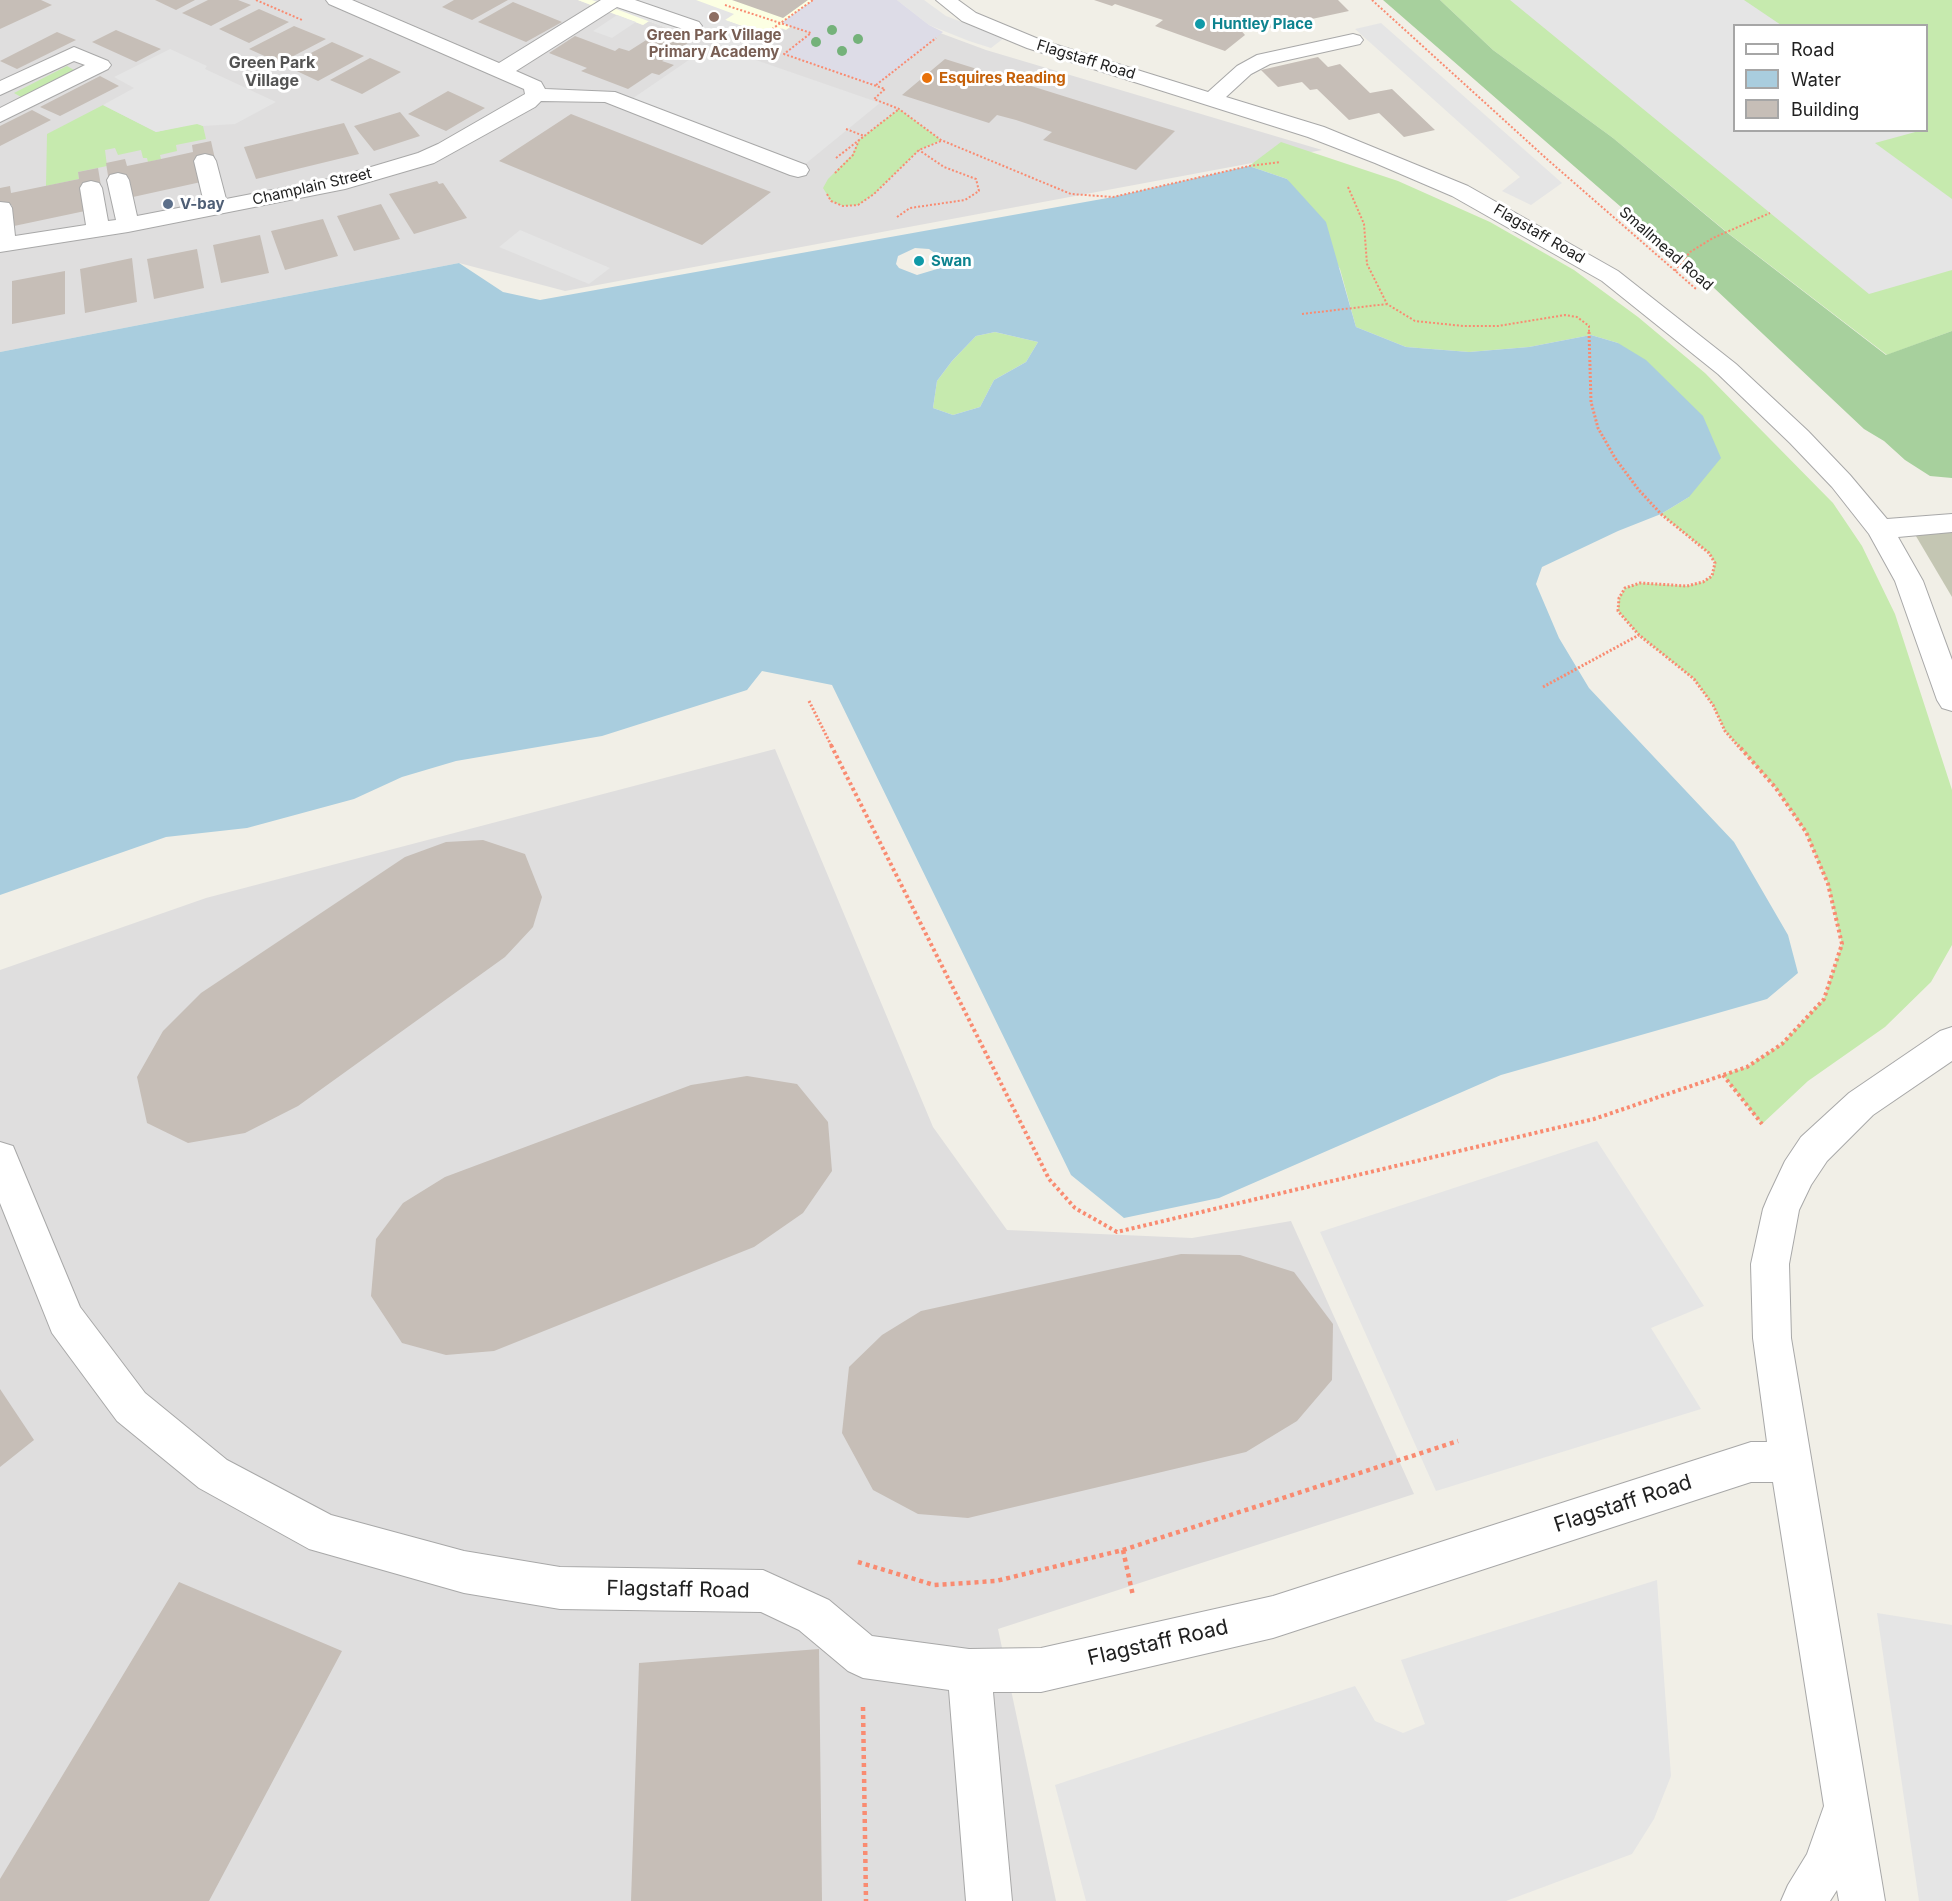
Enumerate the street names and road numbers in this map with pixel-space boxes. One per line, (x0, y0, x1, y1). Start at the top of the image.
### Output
street label: Flagstaff Road (1034, 36, 1138, 84)
street label: Champlain Street (251, 165, 373, 209)
street label: Flagstaff Road (1490, 201, 1588, 267)
street label: Smallmead Road (1615, 203, 1717, 295)
street label: Flagstaff Road (1551, 1470, 1695, 1538)
street label: Flagstaff Road (606, 1576, 750, 1604)
street label: Flagstaff Road (1085, 1615, 1231, 1671)

